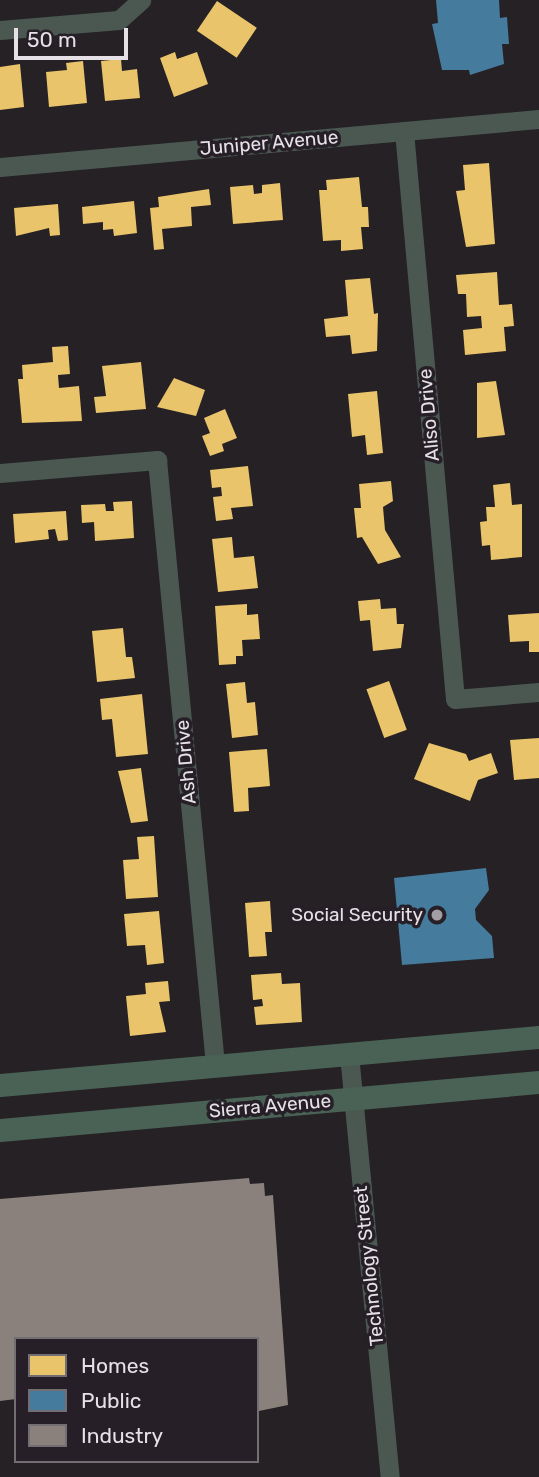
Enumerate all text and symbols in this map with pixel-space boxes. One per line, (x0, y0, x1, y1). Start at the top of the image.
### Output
scale bar (18, 14, 131, 58)
text: 50 m (27, 27, 77, 52)
street label: Juniper Avenue (198, 126, 340, 160)
street label: Aliso Drive (414, 368, 444, 462)
street label: Ash Drive (171, 719, 201, 805)
place label: Social Security (291, 904, 423, 926)
marker: Social Security (429, 907, 445, 923)
street label: Sierra Avenue (208, 1089, 332, 1123)
street label: Technology Street (349, 1185, 389, 1347)
legend (14, 1337, 259, 1463)
text: Homes (81, 1353, 149, 1378)
text: Public (81, 1388, 141, 1413)
text: Industry (81, 1423, 163, 1448)

